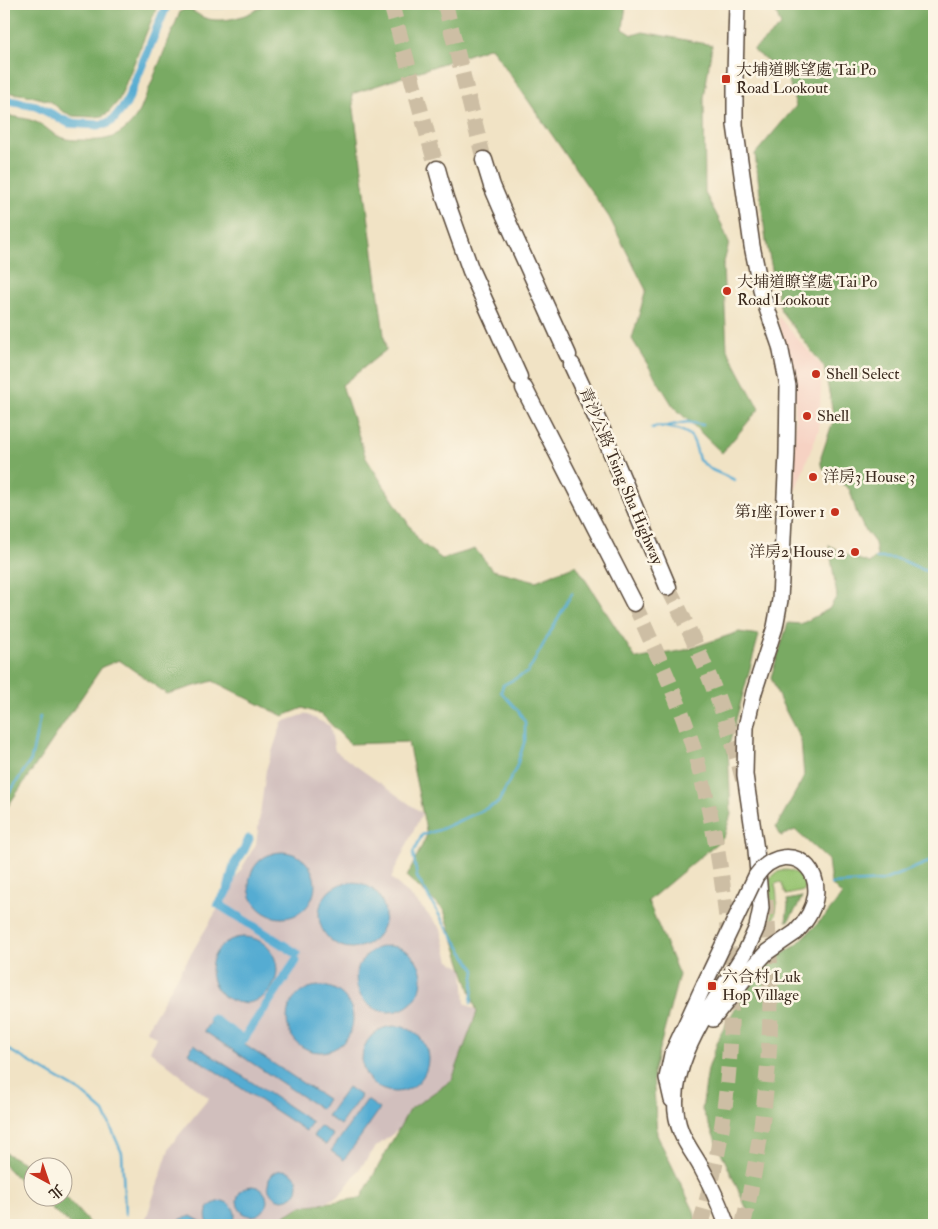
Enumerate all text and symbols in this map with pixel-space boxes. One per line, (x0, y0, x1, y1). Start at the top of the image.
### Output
place label: 大埔道眺望處 Tai Po Road Lookout (736, 60, 877, 98)
marker: 大埔道眺望處 Tai Po Road Lookout (720, 73, 732, 85)
place label: 大埔道瞭望處 Tai Po Road Lookout (737, 272, 878, 310)
marker: 大埔道瞭望處 Tai Po Road Lookout (721, 285, 733, 297)
place label: Shell Select (826, 364, 900, 384)
marker: Shell Select (810, 368, 822, 380)
street label: 青沙公路 Tsing Sha Highway (575, 384, 668, 569)
place label: Shell (817, 406, 849, 426)
marker: Shell (801, 410, 813, 422)
place label: 洋房3 House 3 (823, 467, 915, 487)
marker: 洋房3 House 3 (807, 471, 819, 483)
place label: 第1座 Tower 1 (735, 502, 825, 522)
marker: 第1座 Tower 1 (829, 506, 841, 518)
place label: 洋房2 House 2 (749, 542, 845, 562)
marker: 洋房2 House 2 (849, 546, 861, 558)
place label: 六合村 Luk Hop Village (722, 967, 801, 1006)
marker: 六合村 Luk Hop Village (706, 980, 718, 992)
north arrow (22, 1156, 72, 1206)
text: 北 (45, 1181, 67, 1203)

